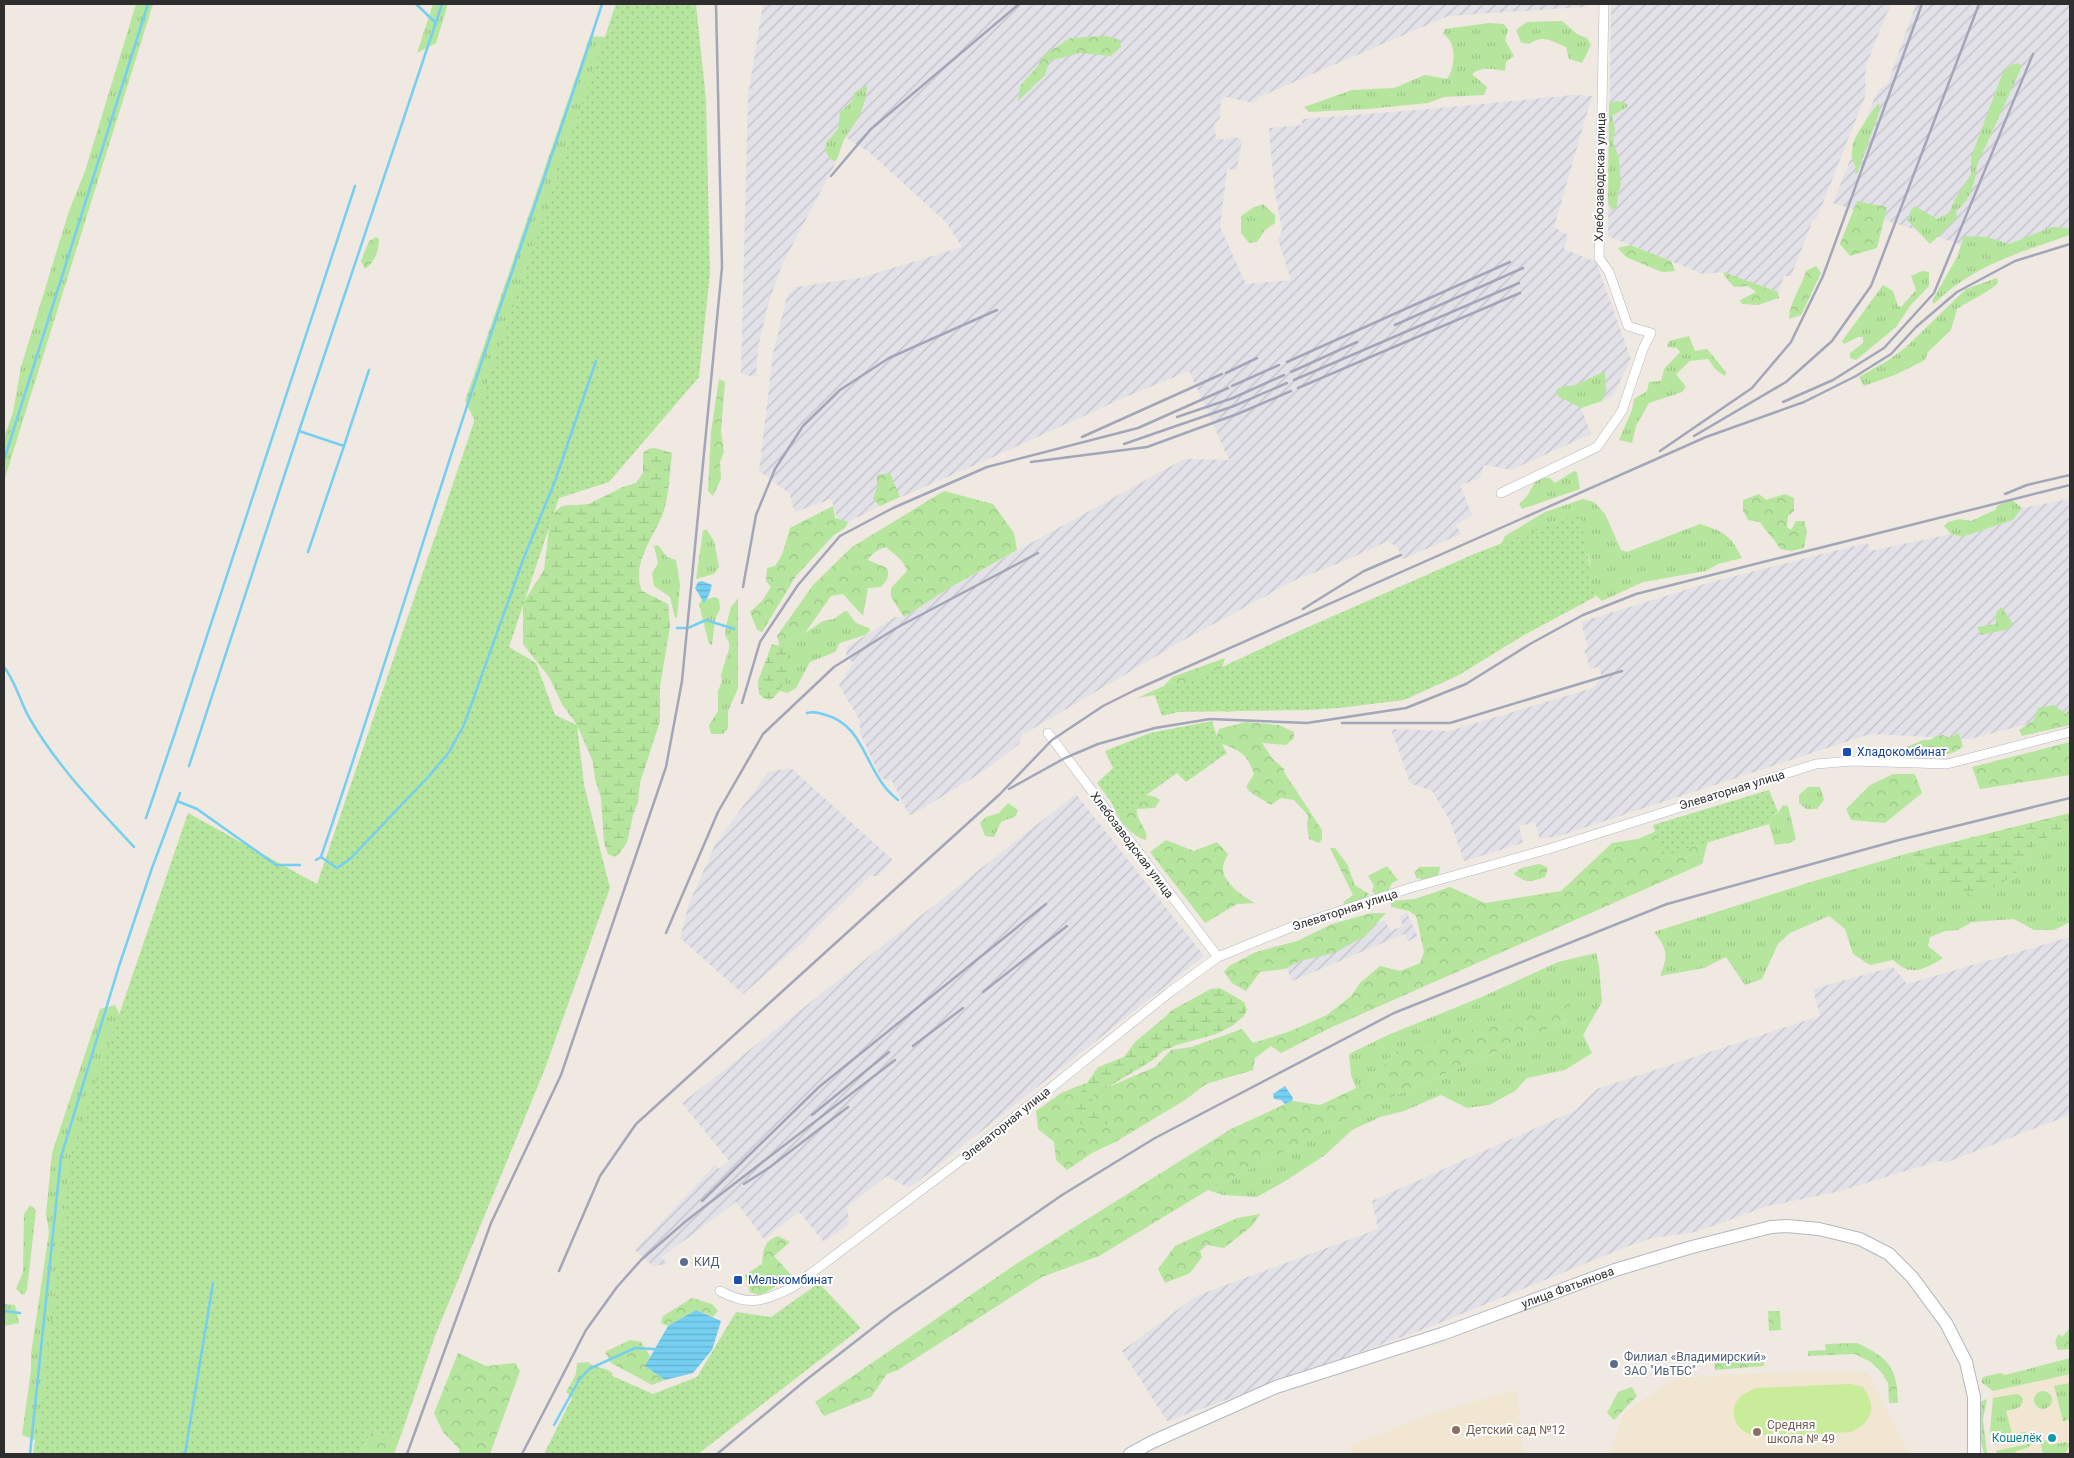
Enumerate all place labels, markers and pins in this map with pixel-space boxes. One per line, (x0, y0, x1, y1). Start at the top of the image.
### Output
place label: Хладокомбинат (1857, 745, 1947, 759)
marker: Хладокомбинат (1841, 746, 1853, 758)
place label: КИД (694, 1255, 719, 1269)
marker: КИД (678, 1256, 690, 1268)
place label: Мелькомбинат (748, 1273, 833, 1287)
marker: Мелькомбинат (732, 1274, 744, 1286)
place label: Филиал «Владимирский» ЗАО "ИвТБС" (1624, 1350, 1766, 1378)
marker: Филиал «Владимирский» ЗАО "ИвТБС" (1608, 1358, 1620, 1370)
place label: Средняя школа № 49 (1767, 1418, 1835, 1446)
place label: Детский сад №12 (1466, 1423, 1565, 1437)
marker: Детский сад №12 (1450, 1424, 1462, 1436)
marker: Средняя школа № 49 (1751, 1426, 1763, 1438)
place label: Кошелёк (1992, 1431, 2043, 1445)
marker: Кошелёк (2046, 1432, 2058, 1444)

